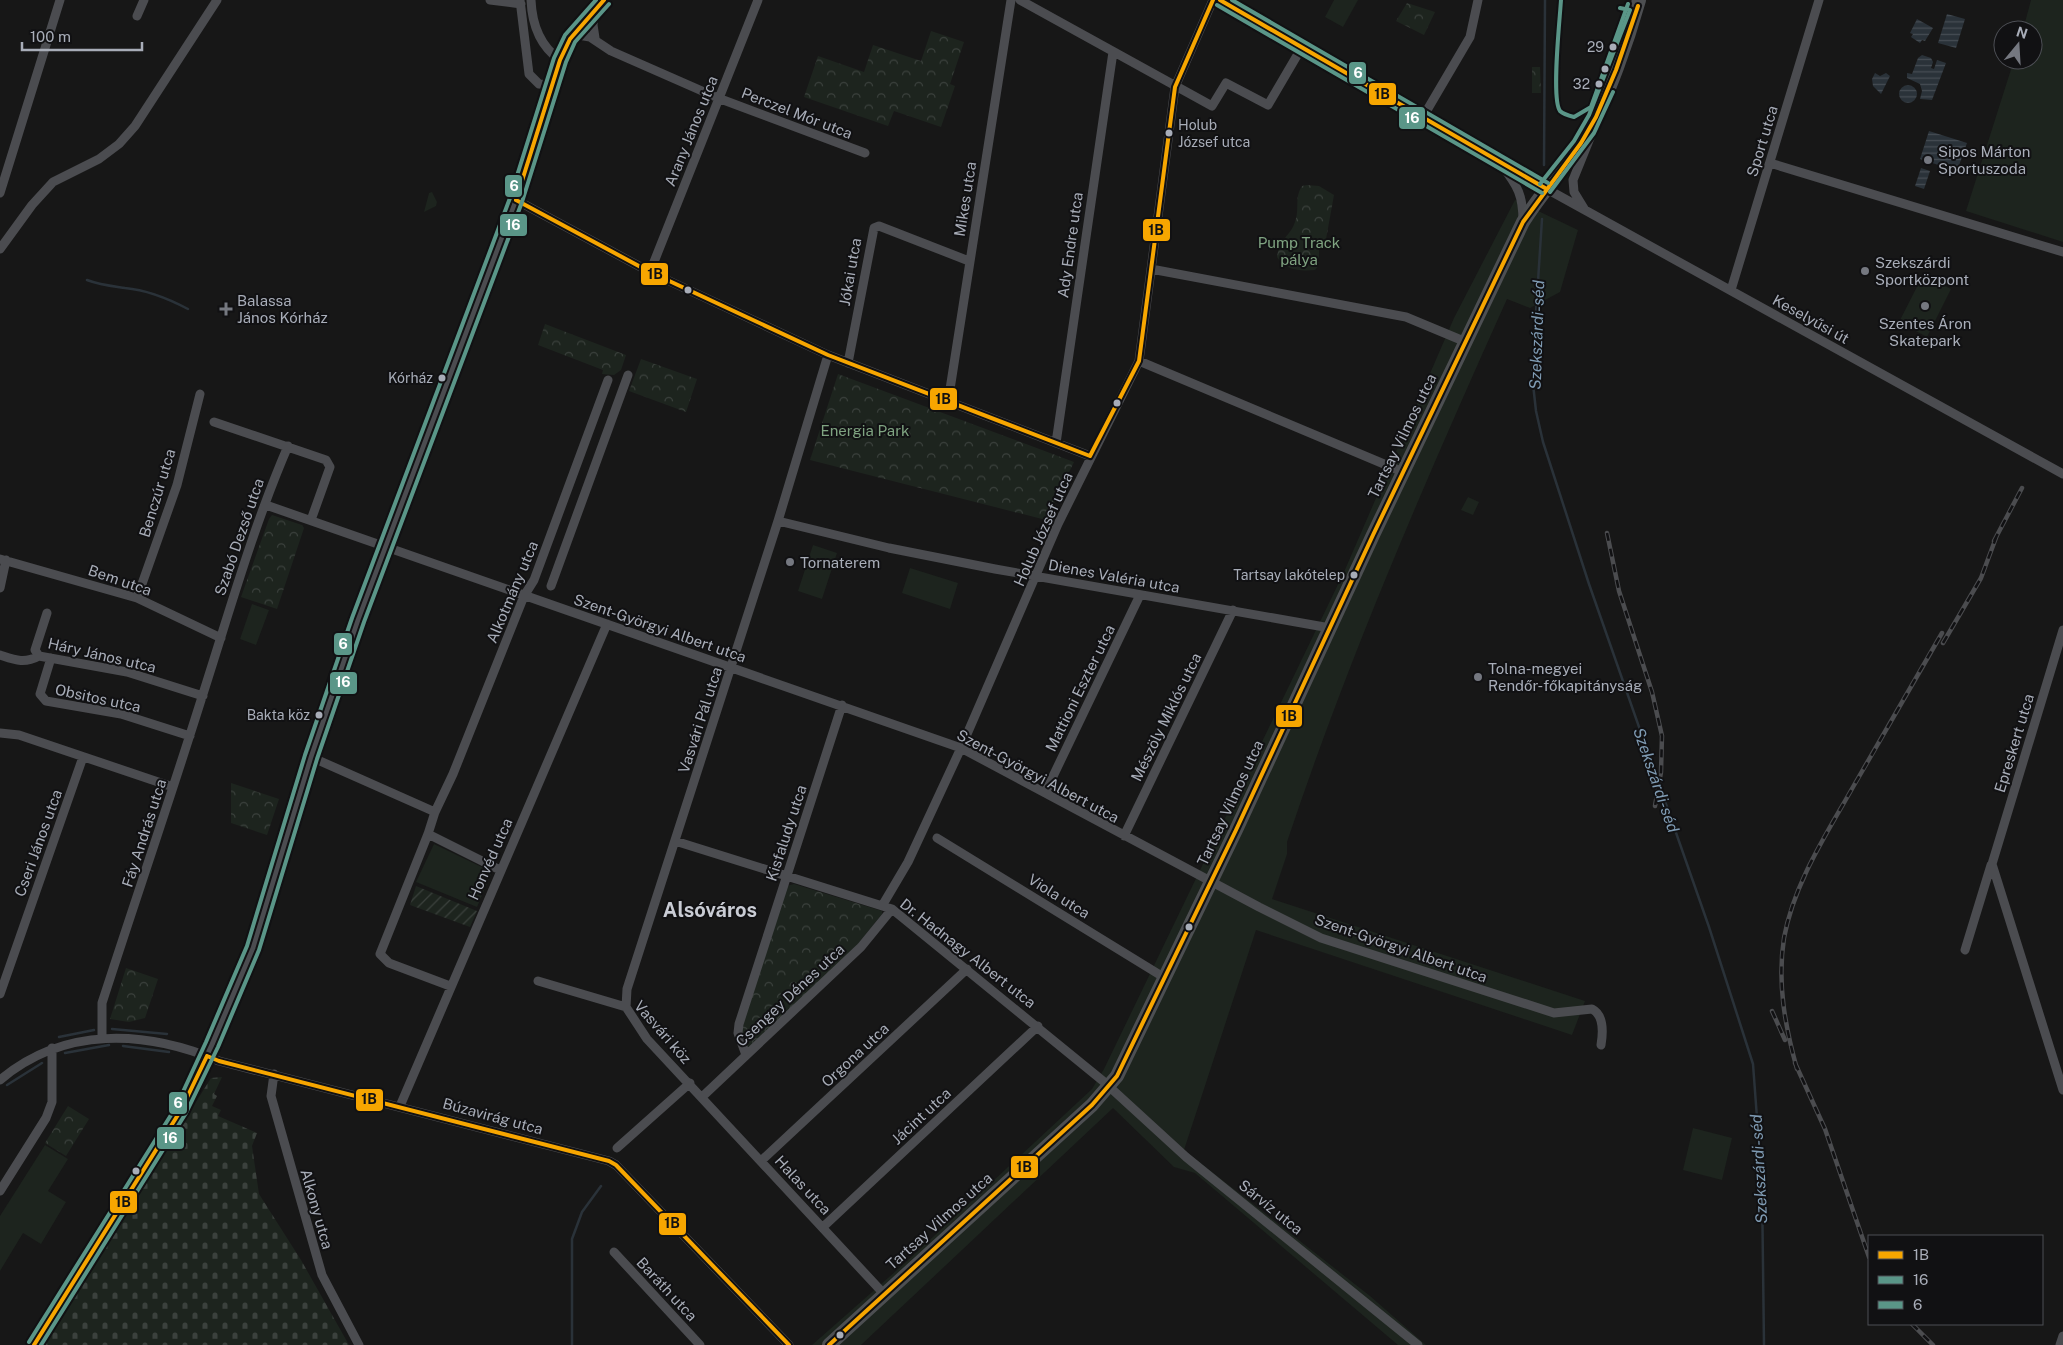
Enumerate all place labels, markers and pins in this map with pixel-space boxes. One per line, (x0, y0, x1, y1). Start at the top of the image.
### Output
place label: 29 (1587, 39, 1604, 55)
marker: 29 (1608, 42, 1618, 52)
unlabelled marker (1600, 64, 1610, 74)
place label: 32 (1573, 76, 1590, 92)
marker: 32 (1594, 79, 1604, 89)
place label: Holub József utca (1178, 117, 1250, 150)
marker: Holub József utca (1164, 128, 1174, 138)
place label: Sipos Márton Sportuszoda (1938, 143, 2030, 177)
marker: Sipos Márton Sportuszoda (1922, 154, 1934, 166)
place label: Szekszárdi Sportközpont (1875, 254, 1969, 288)
marker: Szekszárdi Sportközpont (1859, 265, 1871, 277)
unlabelled marker (683, 285, 693, 295)
place label: Balassa János Kórház (237, 292, 328, 326)
marker: Szentes Áron Skatepark (1919, 300, 1931, 312)
marker: Balassa János Kórház (219, 302, 233, 316)
place label: Szentes Áron Skatepark (1879, 315, 1971, 349)
place label: Kórház (388, 370, 433, 386)
marker: Kórház (437, 373, 447, 383)
unlabelled marker (1112, 398, 1122, 408)
place label: Tornaterem (800, 554, 880, 571)
marker: Tornaterem (784, 556, 796, 568)
place label: Tartsay lakótelep (1233, 567, 1345, 583)
marker: Tartsay lakótelep (1349, 570, 1359, 580)
place label: Tolna-megyei Rendőr-főkapitányság (1488, 660, 1642, 694)
marker: Tolna-megyei Rendőr-főkapitányság (1472, 671, 1484, 683)
place label: Bakta köz (247, 707, 310, 723)
marker: Bakta köz (314, 710, 324, 720)
unlabelled marker (1184, 922, 1194, 932)
unlabelled marker (131, 1166, 141, 1176)
unlabelled marker (835, 1330, 845, 1340)

